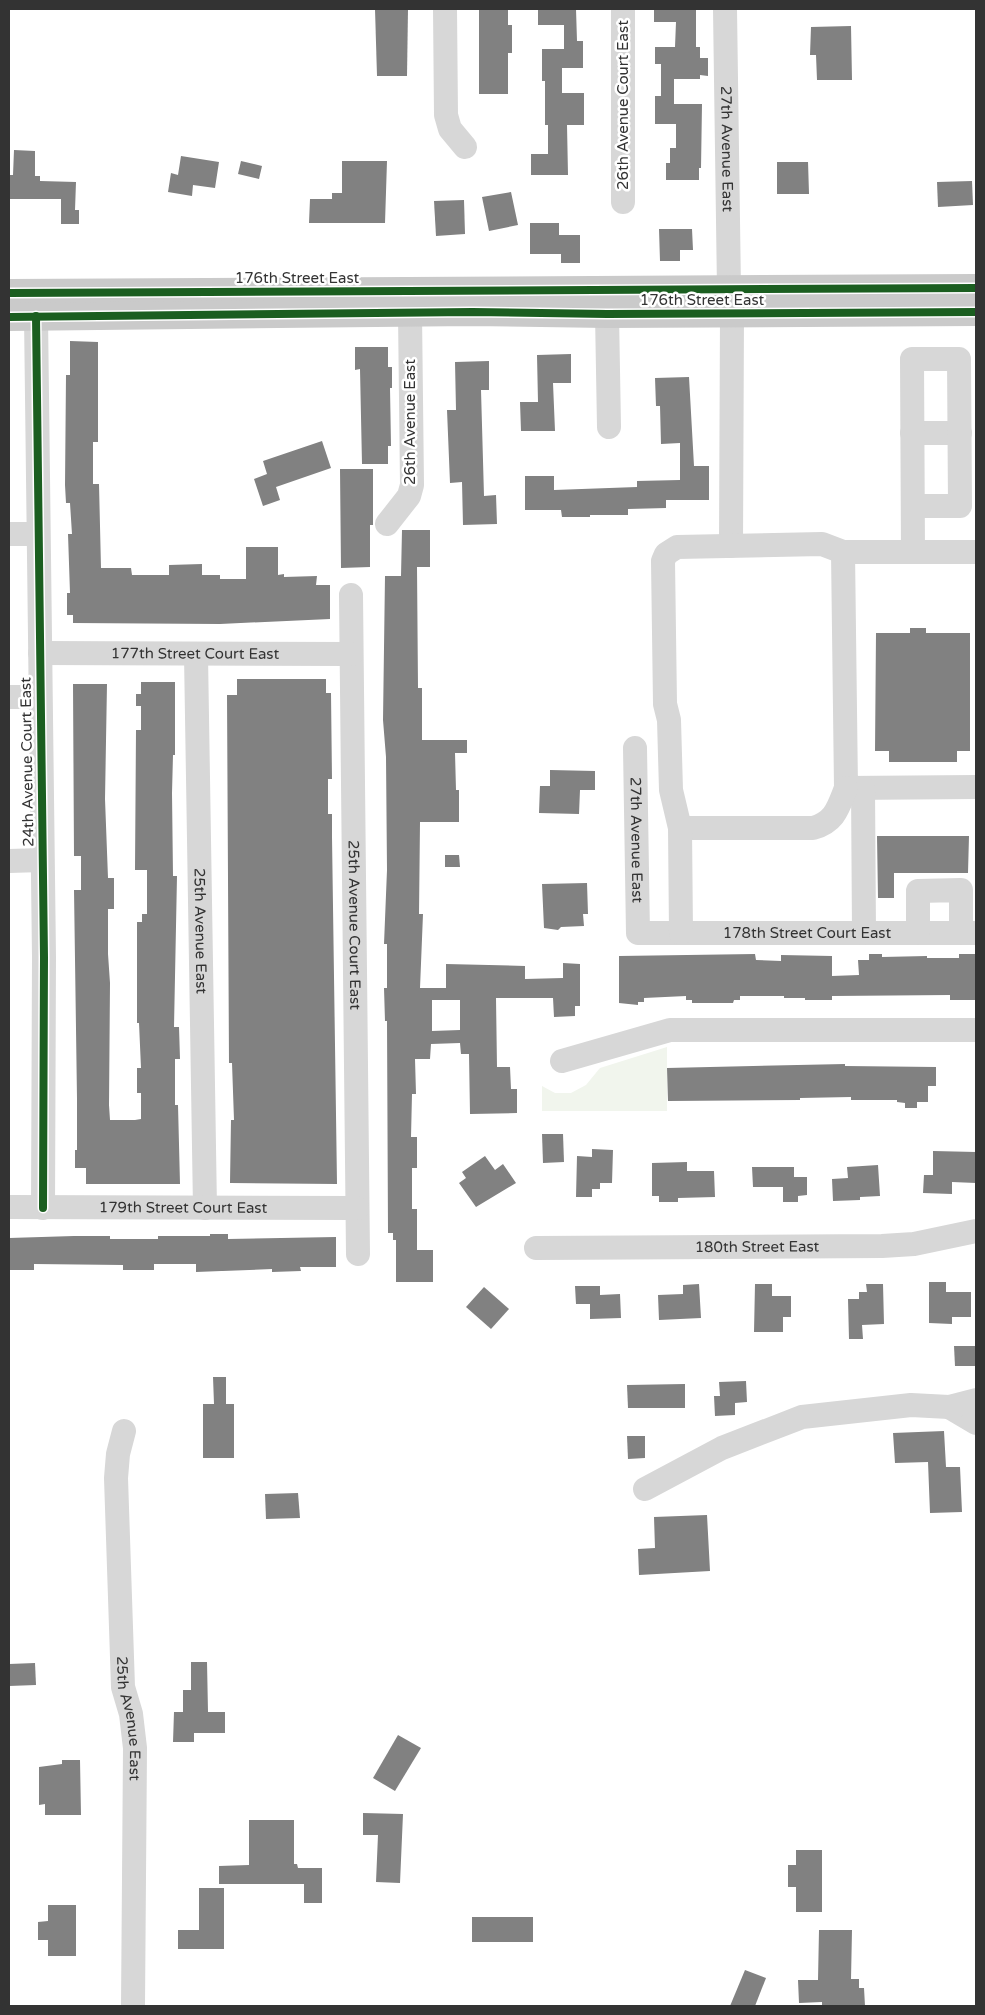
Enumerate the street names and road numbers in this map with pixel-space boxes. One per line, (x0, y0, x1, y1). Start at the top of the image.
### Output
street label: 26th Avenue Court East (614, 20, 632, 190)
street label: 27th Avenue East (717, 86, 737, 212)
street label: 176th Street East (235, 269, 360, 287)
street label: 176th Street East (640, 291, 765, 309)
street label: 26th Avenue East (401, 359, 419, 485)
street label: 177th Street Court East (111, 644, 280, 663)
street label: 24th Avenue Court East (17, 677, 37, 847)
street label: 27th Avenue East (626, 777, 647, 903)
street label: 25th Avenue Court East (345, 840, 364, 1010)
street label: 25th Avenue East (190, 868, 211, 994)
street label: 178th Street Court East (723, 924, 891, 942)
street label: 179th Street Court East (99, 1198, 268, 1217)
street label: 180th Street East (695, 1237, 820, 1256)
street label: 25th Avenue East (113, 1656, 144, 1781)

